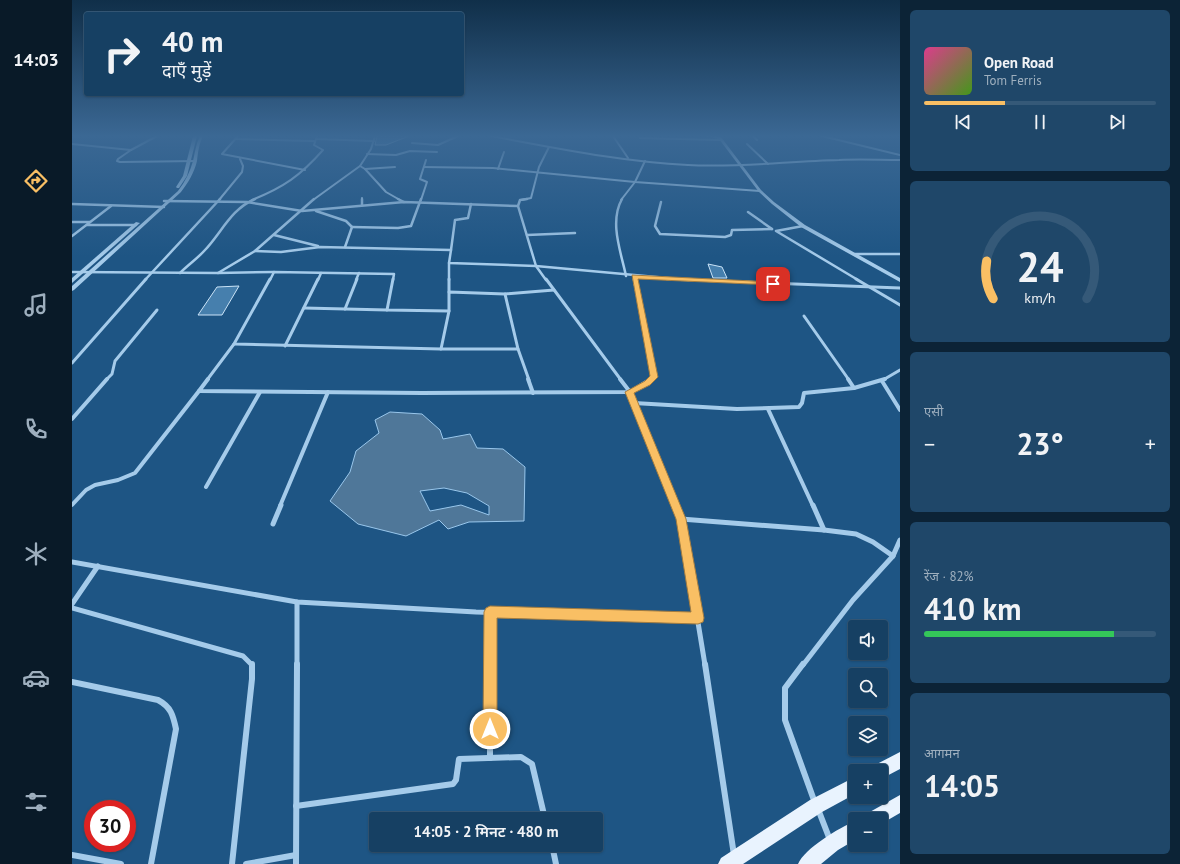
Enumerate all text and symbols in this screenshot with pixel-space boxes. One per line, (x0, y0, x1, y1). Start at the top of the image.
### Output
text: 40 m (162, 23, 223, 60)
icon: right (96, 28, 148, 80)
text: 14:03 (13, 48, 59, 71)
text: Open Road (984, 53, 1054, 72)
text: दाएँ मुड़ें (162, 59, 211, 82)
text: Tom Ferris (984, 72, 1042, 89)
icon: previous (952, 111, 974, 133)
icon: pause (1029, 111, 1051, 133)
icon: next (1106, 111, 1128, 133)
icon: directions (22, 167, 50, 195)
text: 24 (1016, 240, 1064, 293)
pin (756, 267, 790, 301)
icon: arrive (762, 273, 784, 295)
text: km/h (1024, 288, 1056, 307)
icon: music (22, 291, 50, 319)
text: एसी (924, 403, 943, 420)
icon: phone (22, 415, 50, 443)
text: 23° (1016, 424, 1064, 463)
text: − (924, 430, 935, 458)
text: + (1145, 430, 1156, 458)
icon: climate (22, 540, 50, 568)
text: रेंज · 82% (924, 568, 974, 585)
text: 410 km (924, 589, 1022, 628)
map controls (848, 620, 888, 852)
button: sound (848, 620, 888, 660)
icon: car (22, 664, 50, 692)
button: search (848, 668, 888, 708)
position arrow (469, 708, 511, 750)
button: layers (848, 716, 888, 756)
text: आगमन (924, 745, 960, 762)
button: + (848, 764, 888, 804)
text: 14:05 (924, 766, 1000, 805)
icon: filters (22, 788, 50, 816)
speed limit sign: 30 (84, 800, 136, 852)
button: − (848, 812, 888, 852)
text: 14:05 · 2 मिनट · 480 m (414, 822, 558, 841)

